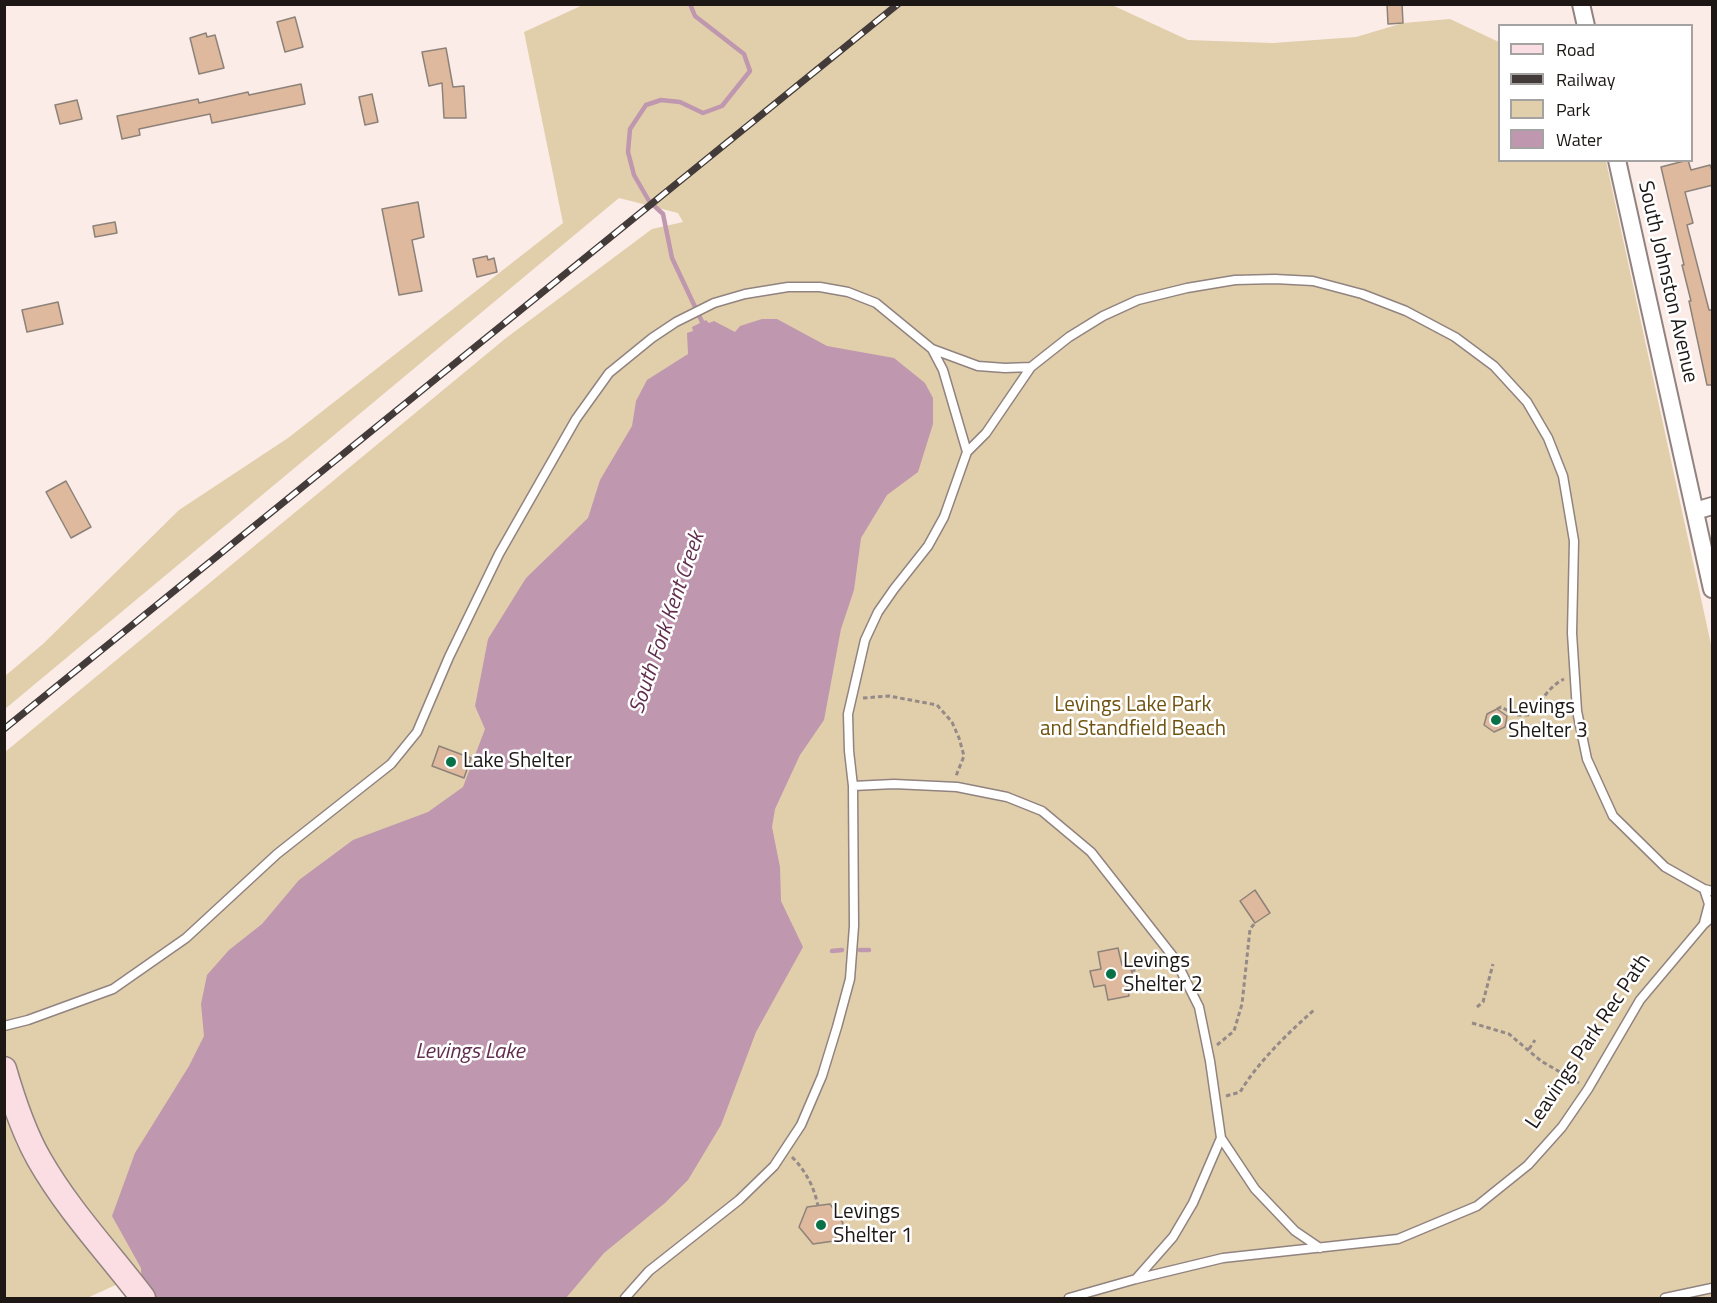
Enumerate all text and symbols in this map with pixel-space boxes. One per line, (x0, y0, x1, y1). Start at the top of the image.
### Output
legend (1498, 24, 1693, 162)
text: Road (1556, 36, 1595, 63)
text: Railway (1556, 66, 1615, 93)
text: Park (1556, 96, 1590, 123)
text: Water (1556, 126, 1602, 153)
street label: South Johnston Avenue (1632, 179, 1702, 385)
water label: South Fork Kent Creek (625, 529, 711, 717)
park label: Levings Lake Park and Standfield Beach (1040, 693, 1226, 743)
place label: Levings Shelter 3 (1508, 695, 1588, 745)
marker: Levings Shelter 3 (1489, 713, 1503, 727)
place label: Lake Shelter (463, 749, 572, 775)
marker: Lake Shelter (444, 755, 458, 769)
place label: Levings Shelter 2 (1123, 949, 1203, 999)
street label: Leavings Park Rec Path (1521, 950, 1657, 1134)
marker: Levings Shelter 2 (1104, 967, 1118, 981)
water label: Levings Lake (415, 1040, 525, 1066)
place label: Levings Shelter 1 (833, 1200, 913, 1250)
marker: Levings Shelter 1 (814, 1218, 828, 1232)

